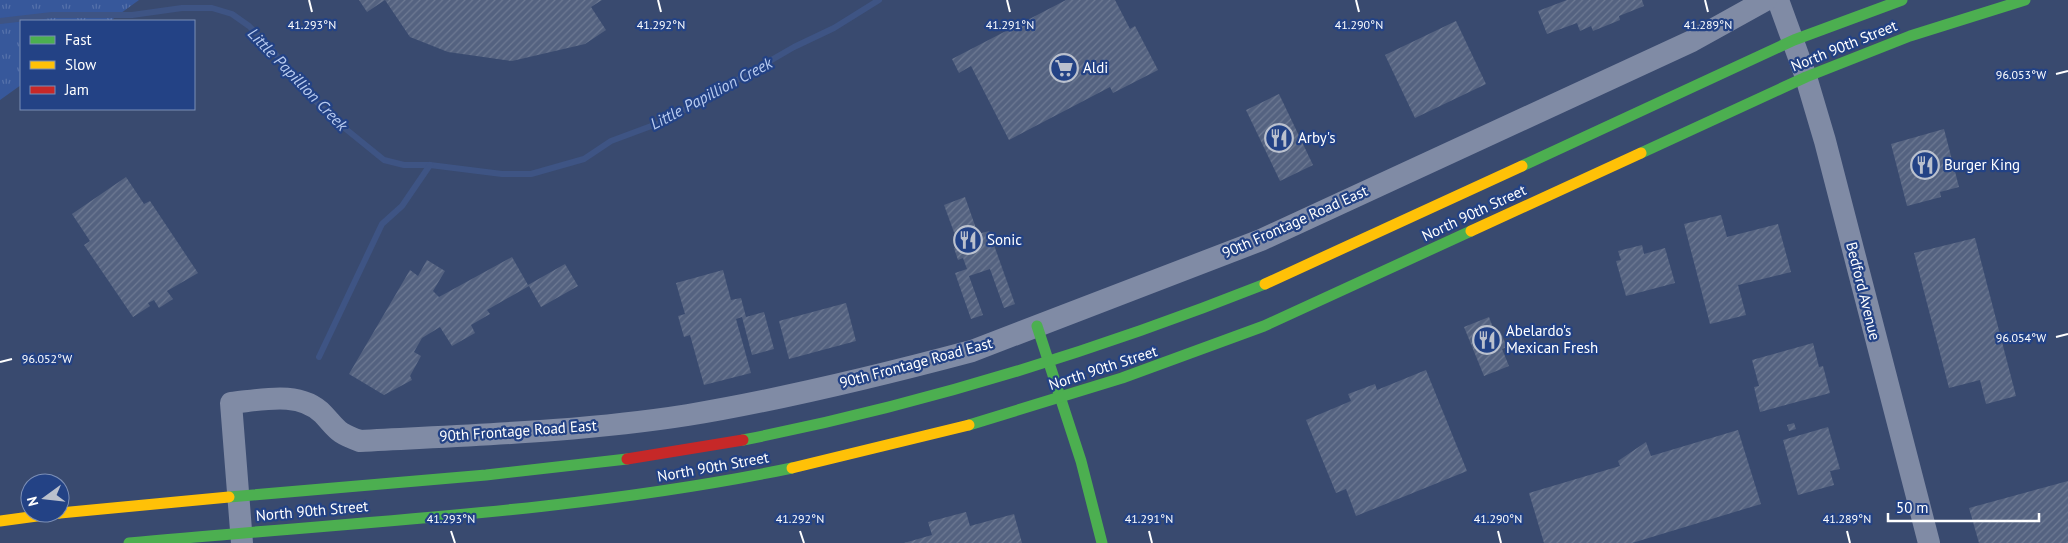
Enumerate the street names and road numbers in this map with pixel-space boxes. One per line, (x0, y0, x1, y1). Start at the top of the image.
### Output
street label: North 90th Street (1788, 16, 1900, 75)
street label: North 90th Street (1419, 180, 1529, 245)
street label: 90th Frontage Road East (1219, 181, 1371, 262)
street label: Bedford Avenue (1842, 240, 1885, 342)
street label: 90th Frontage Road East (837, 333, 994, 392)
street label: North 90th Street (1046, 341, 1159, 394)
street label: 90th Frontage Road East (439, 416, 597, 445)
street label: North 90th Street (656, 447, 770, 486)
street label: North 90th Street (255, 496, 369, 525)

